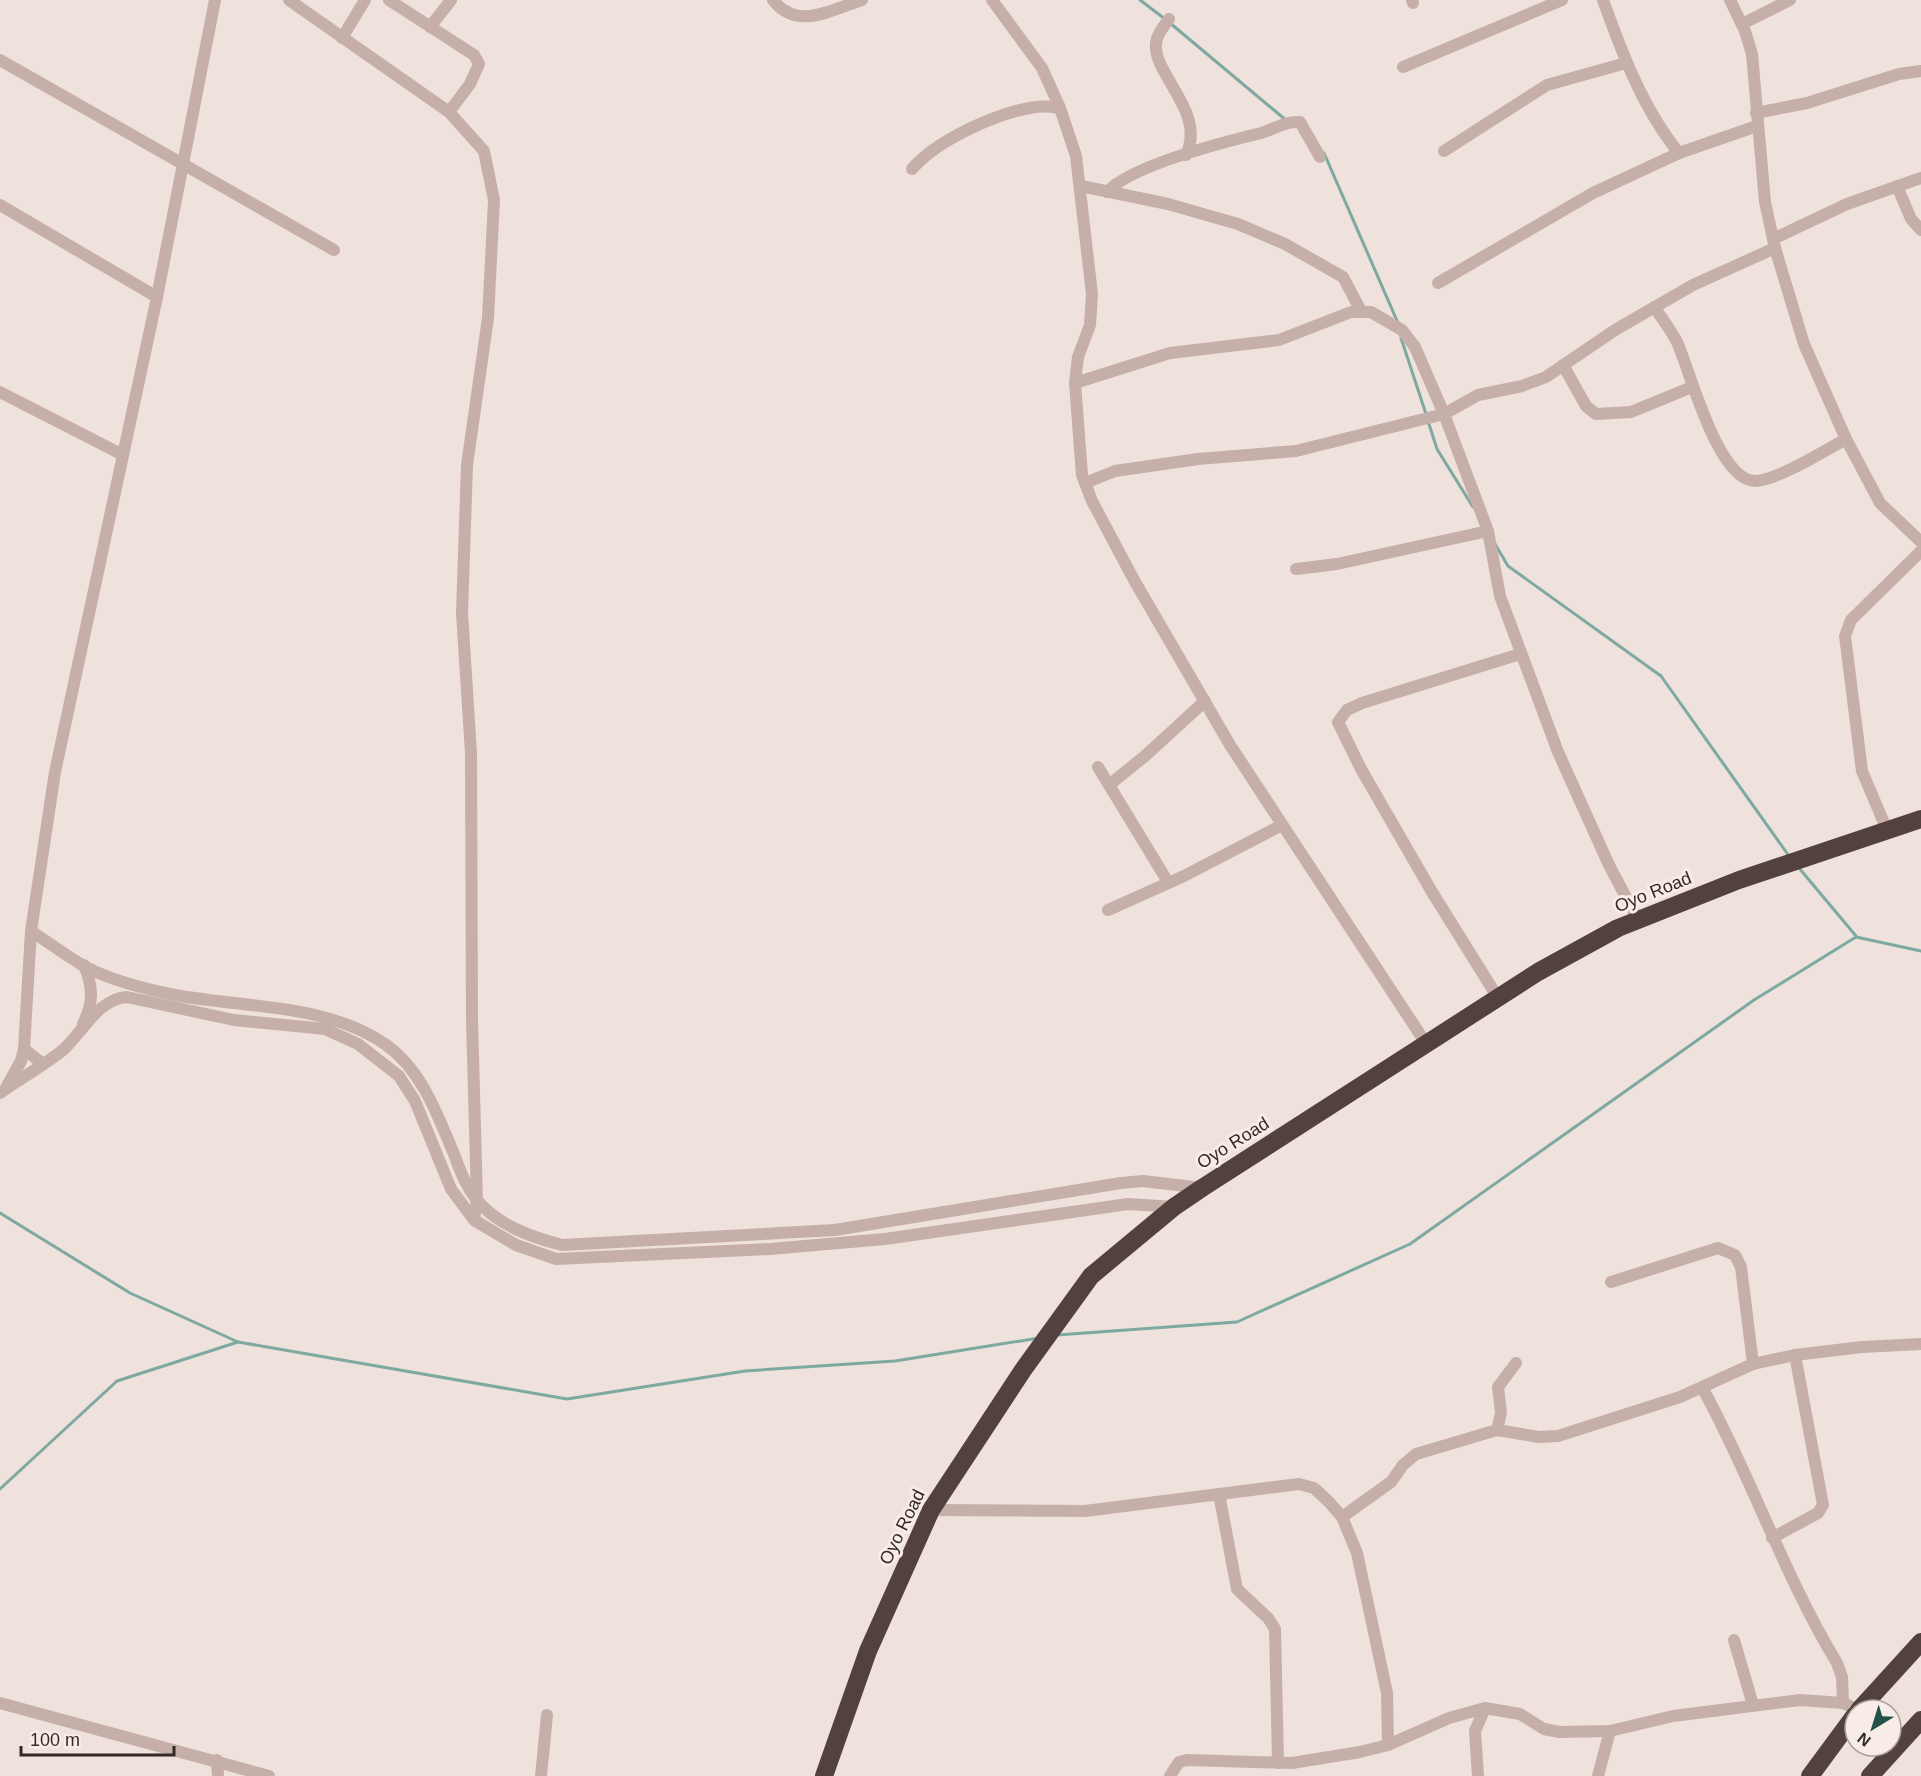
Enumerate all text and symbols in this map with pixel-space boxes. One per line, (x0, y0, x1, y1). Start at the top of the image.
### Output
street label: Oyo Road (1612, 868, 1694, 916)
street label: Oyo Road (1193, 1113, 1273, 1173)
street label: Oyo Road (875, 1486, 929, 1568)
north arrow (1843, 1698, 1903, 1758)
scale bar (21, 1719, 174, 1757)
text: N (1854, 1729, 1874, 1750)
text: 100 m (30, 1730, 80, 1750)

